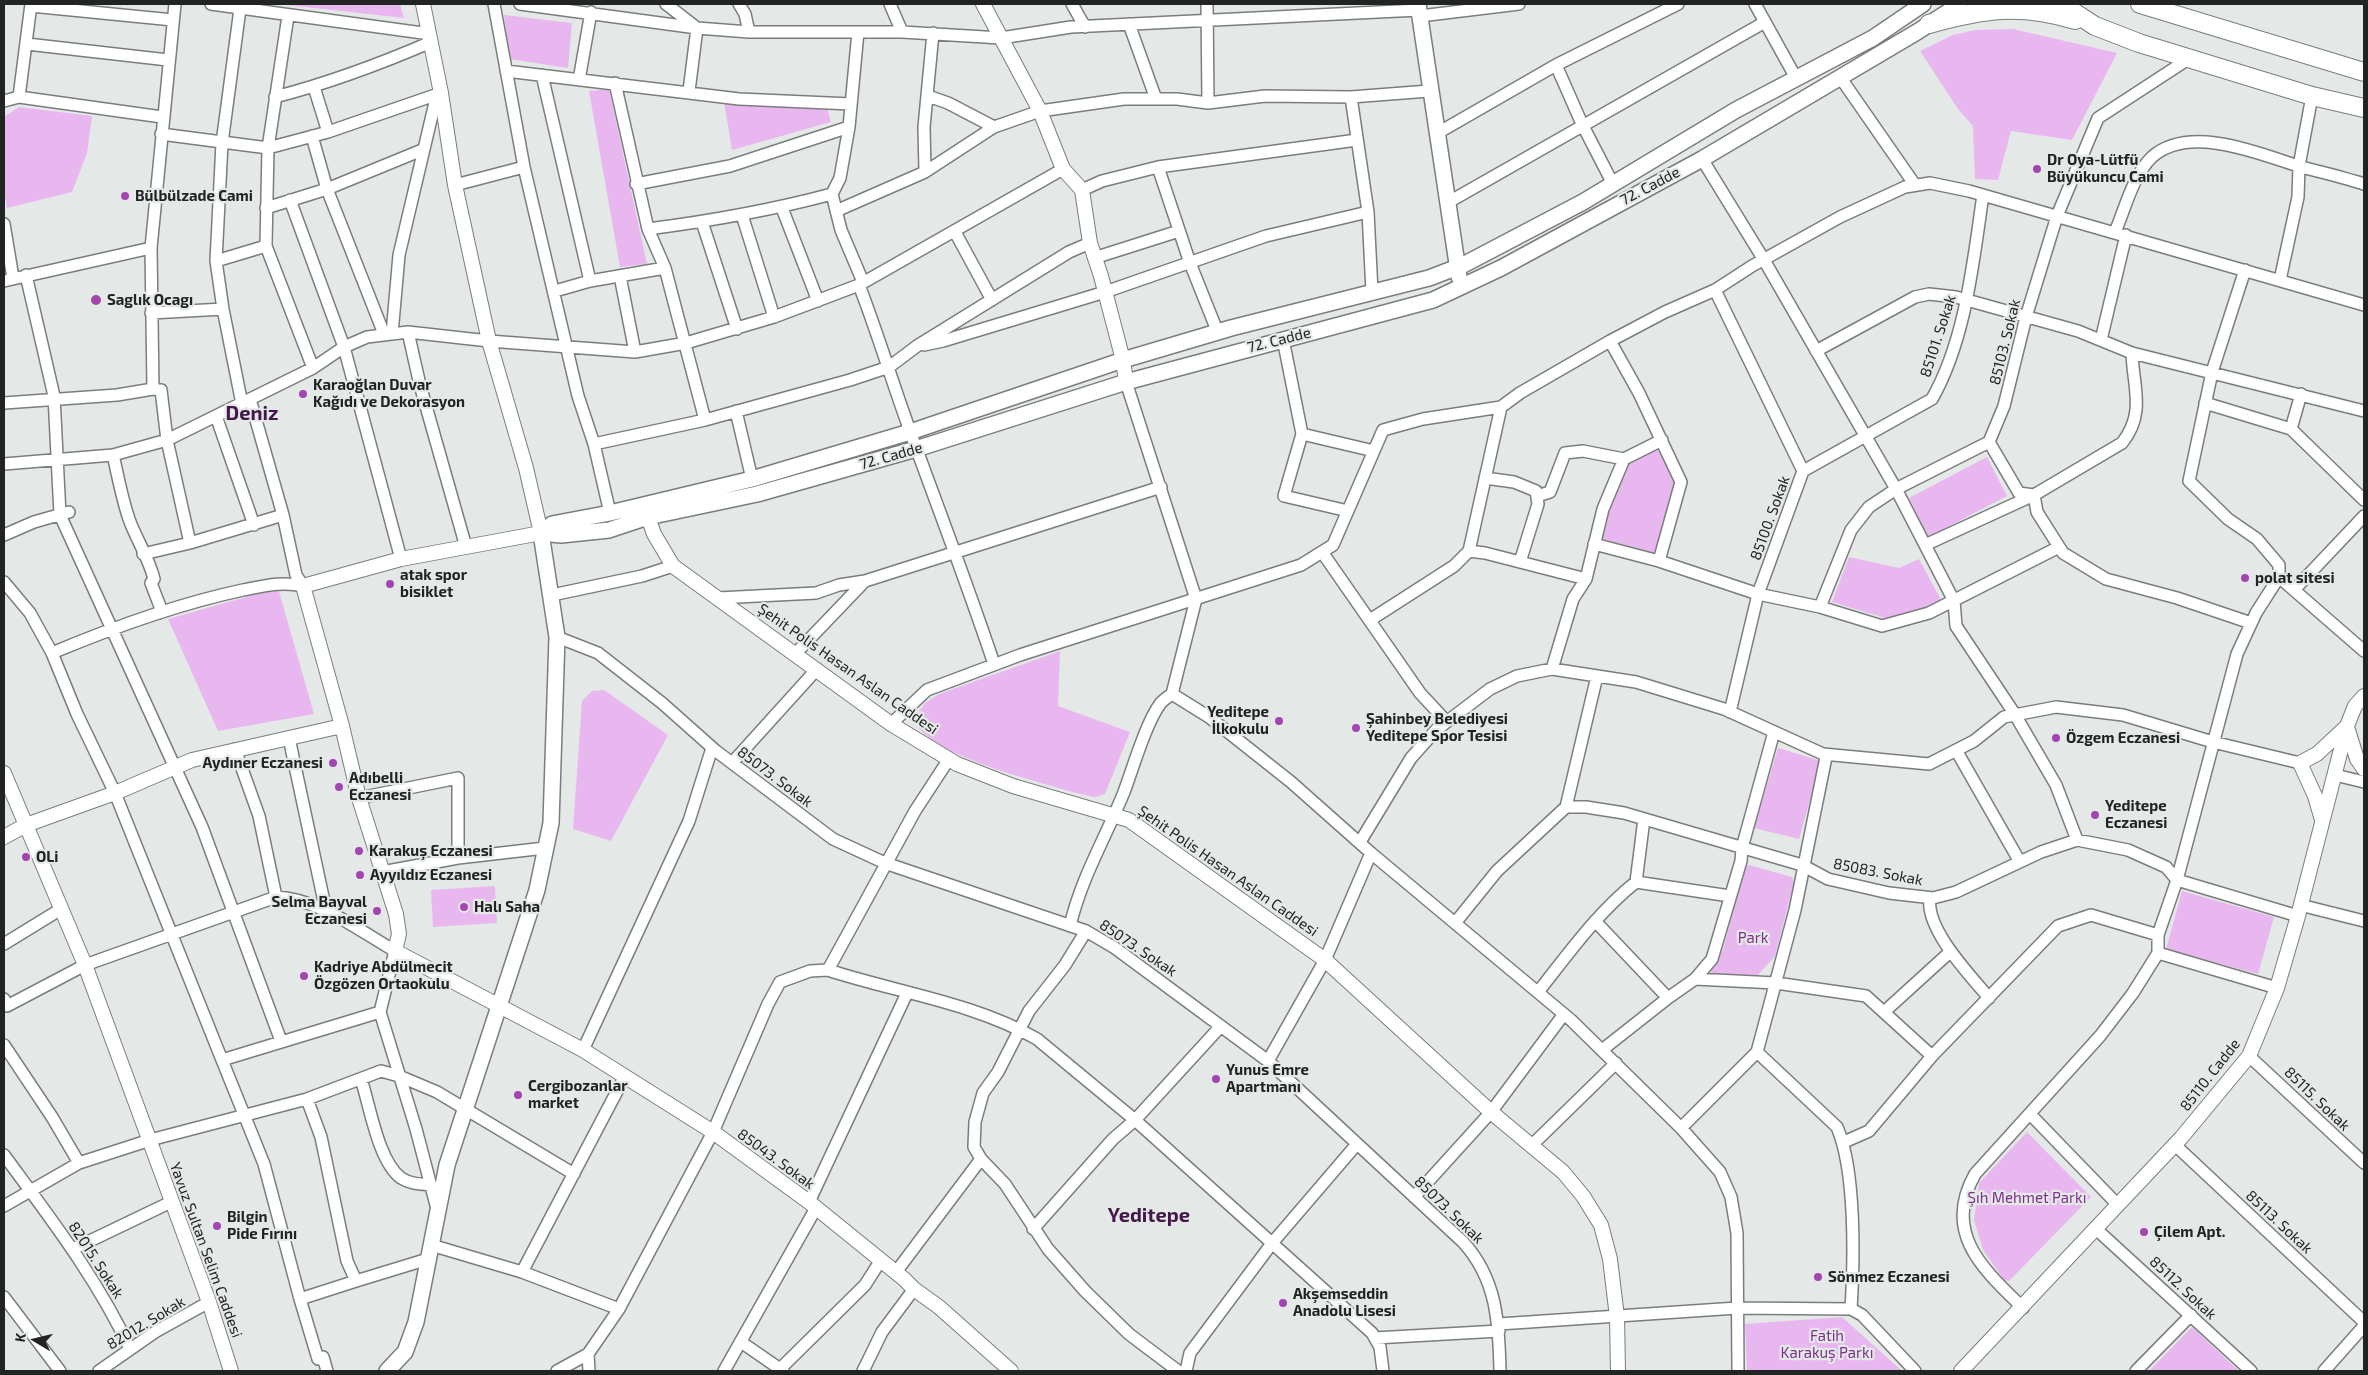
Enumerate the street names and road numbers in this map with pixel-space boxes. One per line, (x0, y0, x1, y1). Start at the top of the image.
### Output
street label: 72. Cadde (1617, 163, 1683, 209)
street label: 85101. Sokak (1916, 293, 1960, 379)
street label: 85103. Sokak (1986, 297, 2024, 387)
street label: 72. Cadde (1245, 323, 1313, 357)
street label: 72. Cadde (857, 438, 925, 474)
street label: 85100. Sokak (1746, 473, 1794, 563)
street label: Şehit Polis Hasan Aslan Caddesi (755, 600, 941, 738)
street label: 85073. Sokak (734, 743, 816, 811)
street label: Şehit Polis Hasan Aslan Caddesi (1135, 802, 1321, 940)
street label: 85083. Sokak (1832, 854, 1924, 890)
street label: 85073. Sokak (1096, 916, 1180, 980)
street label: 85110. Cadde (2176, 1035, 2244, 1115)
street label: 85115. Sokak (2280, 1063, 2354, 1135)
street label: 85043. Sokak (734, 1125, 818, 1193)
street label: Yavuz Sultan Selim Caddesi (166, 1160, 246, 1340)
street label: 85073. Sokak (1411, 1172, 1487, 1248)
street label: 85113. Sokak (2242, 1187, 2316, 1257)
street label: 82015. Sokak (65, 1218, 127, 1302)
street label: 85112. Sokak (2146, 1253, 2220, 1323)
street label: 82012. Sokak (104, 1293, 188, 1353)

